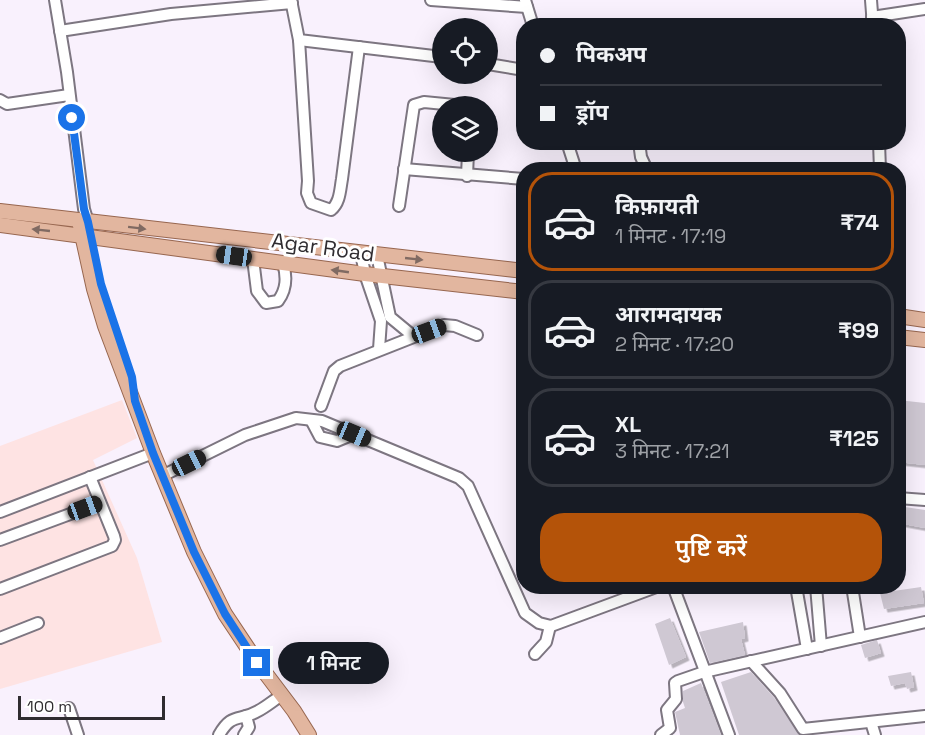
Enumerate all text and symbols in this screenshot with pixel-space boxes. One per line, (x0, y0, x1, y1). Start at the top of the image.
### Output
map controls (432, 18, 498, 162)
button: locate (432, 18, 498, 84)
text: पिकअप (576, 40, 647, 68)
button: layers (432, 96, 498, 162)
text: ड्रॉप (576, 98, 609, 126)
route start (58, 104, 85, 131)
text: किफ़ायती (615, 192, 699, 220)
icon: car (543, 195, 597, 249)
text: ₹74 (840, 208, 879, 236)
one-way arrow (128, 223, 147, 233)
text: 1 मिनट · 17:19 (615, 223, 726, 249)
one-way arrow (31, 225, 50, 235)
street label: Agar Road (270, 226, 376, 268)
car (215, 245, 253, 267)
one-way arrow (405, 254, 424, 264)
one-way arrow (331, 266, 350, 275)
text: आरामदायक (615, 300, 722, 328)
icon: car (543, 303, 597, 357)
car (409, 316, 449, 346)
text: ₹99 (838, 316, 879, 344)
text: 2 मिनट · 17:20 (615, 331, 734, 357)
text: XL (615, 410, 641, 438)
icon: car (543, 411, 597, 465)
car (334, 419, 374, 449)
text: ₹125 (829, 424, 879, 452)
text: 3 मिनट · 17:21 (615, 438, 730, 464)
car (169, 447, 209, 479)
car (65, 493, 105, 523)
button: पुष्टि करें (540, 513, 882, 582)
callout: 1 मिनट (278, 642, 389, 684)
route end (243, 649, 270, 676)
text: 1 मिनट (306, 650, 361, 676)
scale bar (18, 693, 165, 720)
text: 100 m (27, 696, 72, 717)

